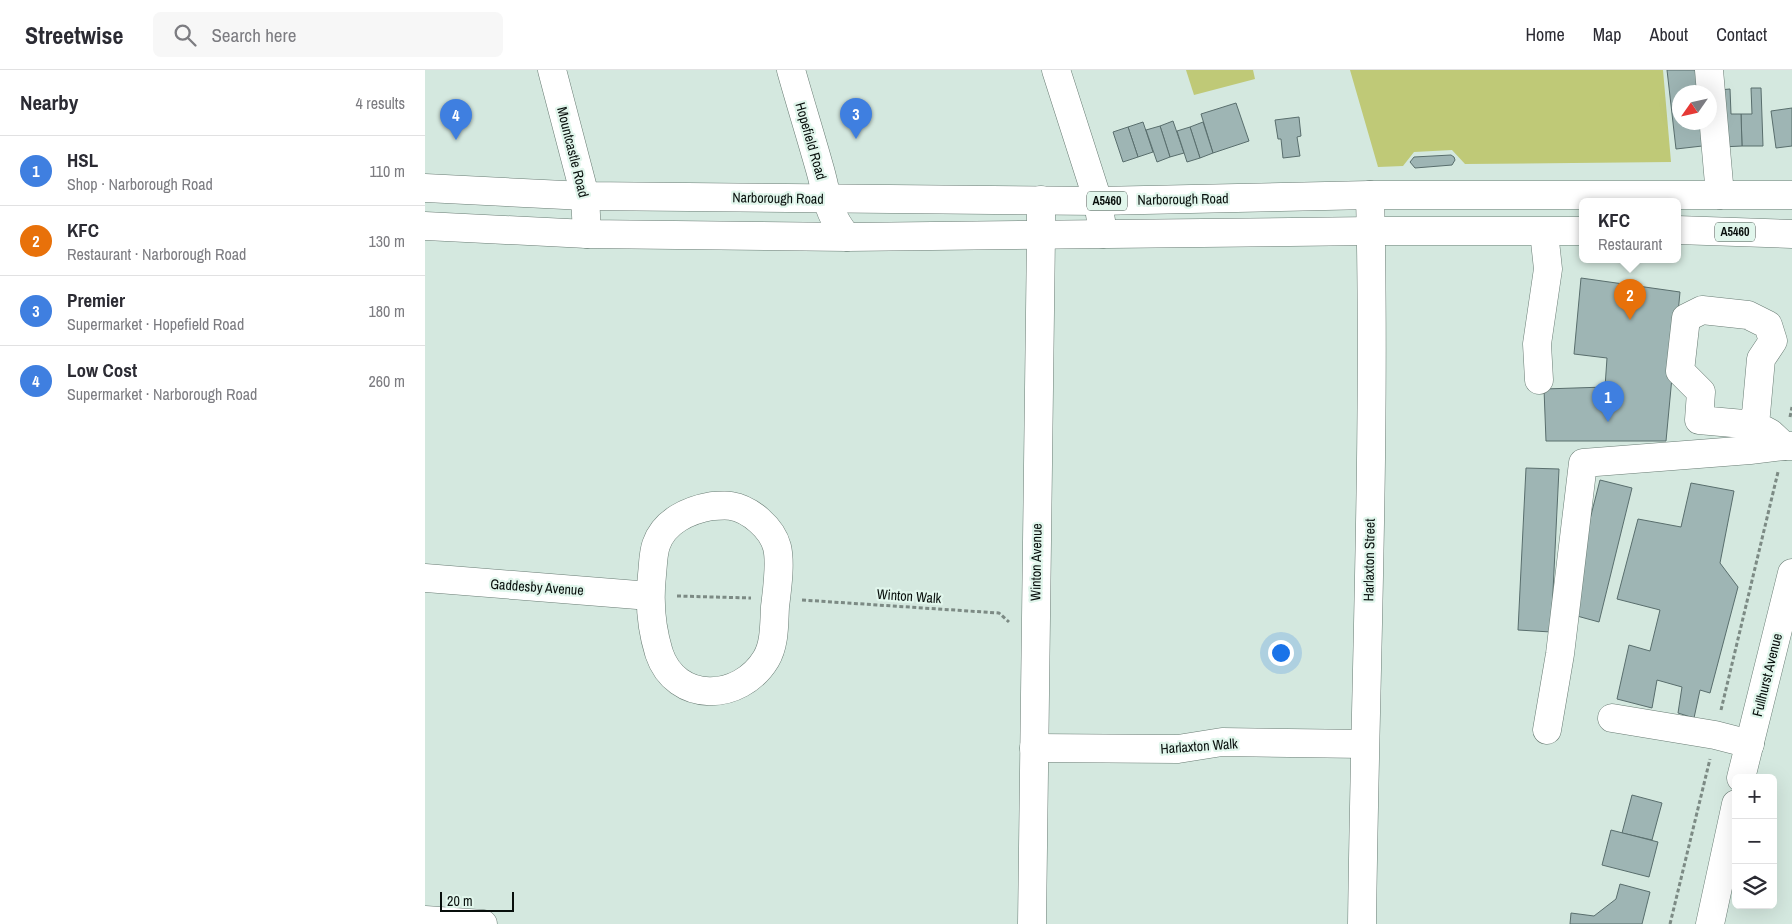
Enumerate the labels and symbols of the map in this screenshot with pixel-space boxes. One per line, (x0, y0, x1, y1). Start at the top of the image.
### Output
north arrow (1672, 85, 1717, 130)
pin: 3 (840, 98, 872, 139)
pin: 4 (440, 99, 472, 140)
street label: Hopefield Road (791, 100, 831, 182)
street label: Mountcastle Road (553, 105, 593, 199)
street label: Narborough Road (732, 188, 824, 208)
street label: Narborough Road (1137, 189, 1229, 209)
road number: A5460 (1087, 192, 1127, 210)
road number: A5460 (1715, 222, 1755, 242)
pin: 2 (1614, 279, 1646, 320)
pin: 1 (1592, 381, 1624, 422)
street label: Harlaxton Street (1359, 518, 1379, 602)
street label: Winton Avenue (1026, 523, 1046, 601)
street label: Gaddesby Avenue (490, 575, 584, 599)
street label: Winton Walk (876, 585, 942, 607)
street label: Fullhurst Avenue (1748, 631, 1786, 719)
your location (1268, 640, 1294, 666)
street label: Harlaxton Walk (1160, 734, 1238, 758)
scale bar (440, 889, 514, 912)

